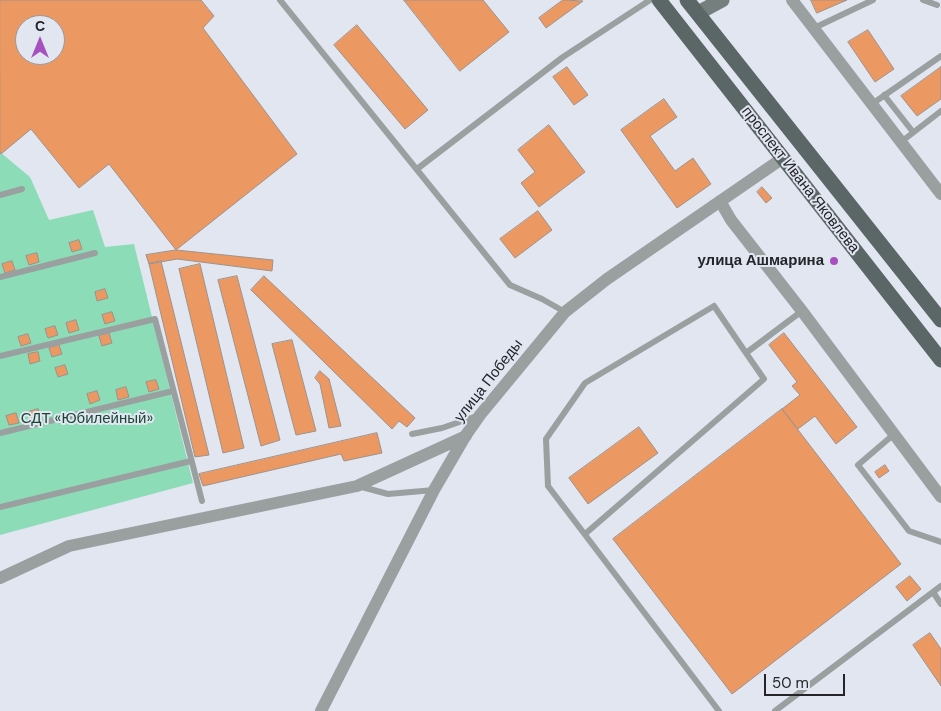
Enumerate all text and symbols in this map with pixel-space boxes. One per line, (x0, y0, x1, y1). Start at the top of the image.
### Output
north arrow (15, 15, 65, 65)
text: С (35, 17, 45, 35)
street label: проспект Ивана Яковлева (737, 103, 863, 257)
place label: улица Ашмарина (697, 252, 824, 270)
marker: улица Ашмарина (828, 255, 840, 267)
street label: улица Победы (451, 336, 527, 426)
park label: СДТ «Юбилейный» (21, 410, 153, 428)
scale bar (766, 664, 847, 696)
text: 50 m (772, 673, 809, 693)

